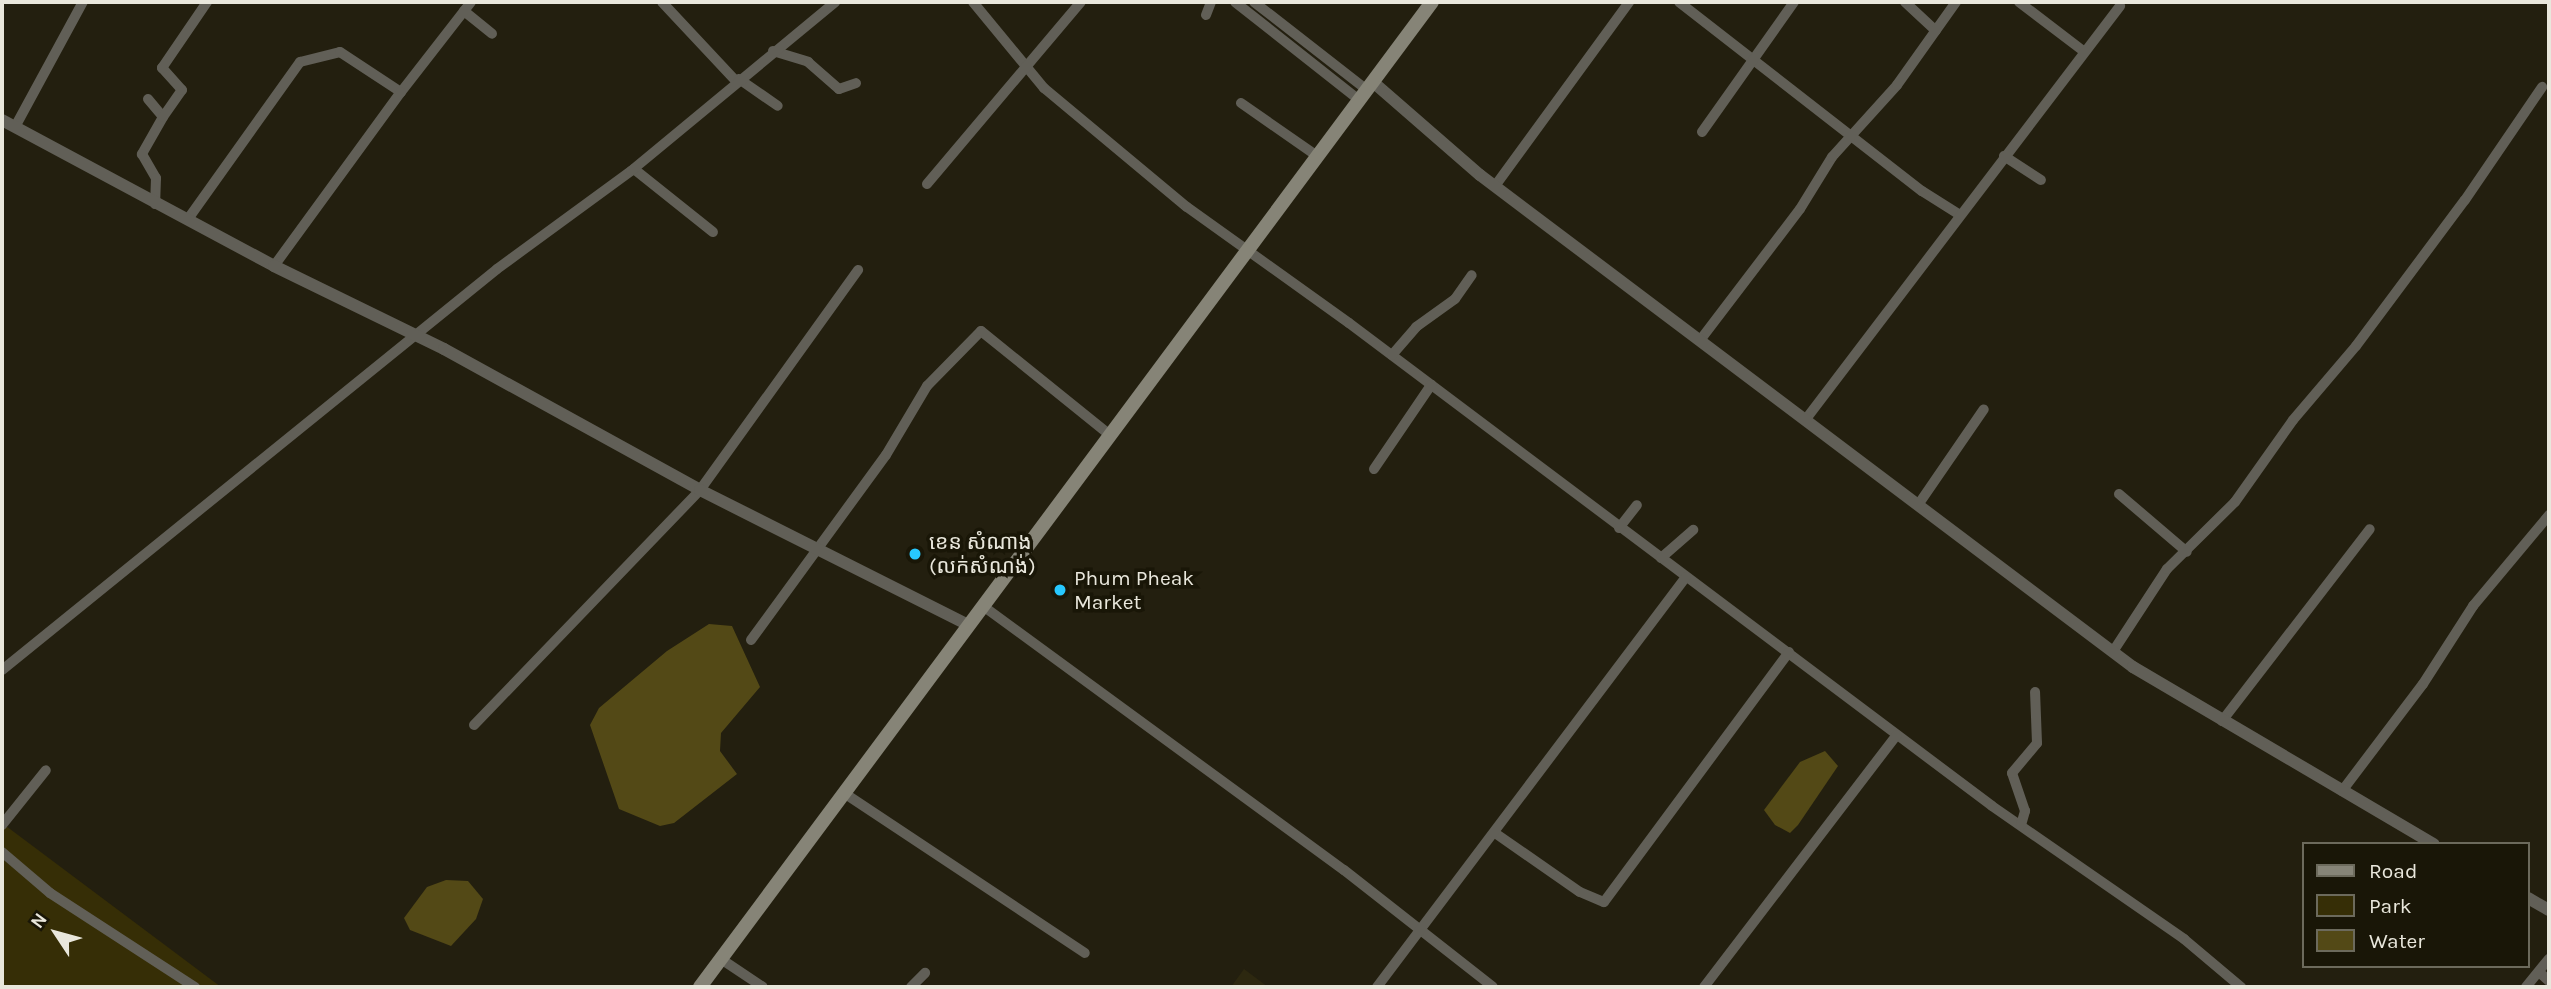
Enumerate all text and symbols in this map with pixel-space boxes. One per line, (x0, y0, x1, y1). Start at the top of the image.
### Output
place label: ខេន សំណាង (លក់សំណង់) (929, 529, 1036, 579)
marker: ខេន សំណាង (លក់សំណង់) (907, 546, 923, 562)
place label: Phum Pheak Market (1074, 565, 1194, 615)
marker: Phum Pheak Market (1052, 582, 1068, 598)
legend (2302, 842, 2530, 968)
text: Road (2369, 859, 2417, 883)
text: Park (2369, 894, 2412, 918)
north arrow (21, 898, 91, 968)
text: N (26, 909, 52, 933)
text: Water (2369, 929, 2425, 953)

